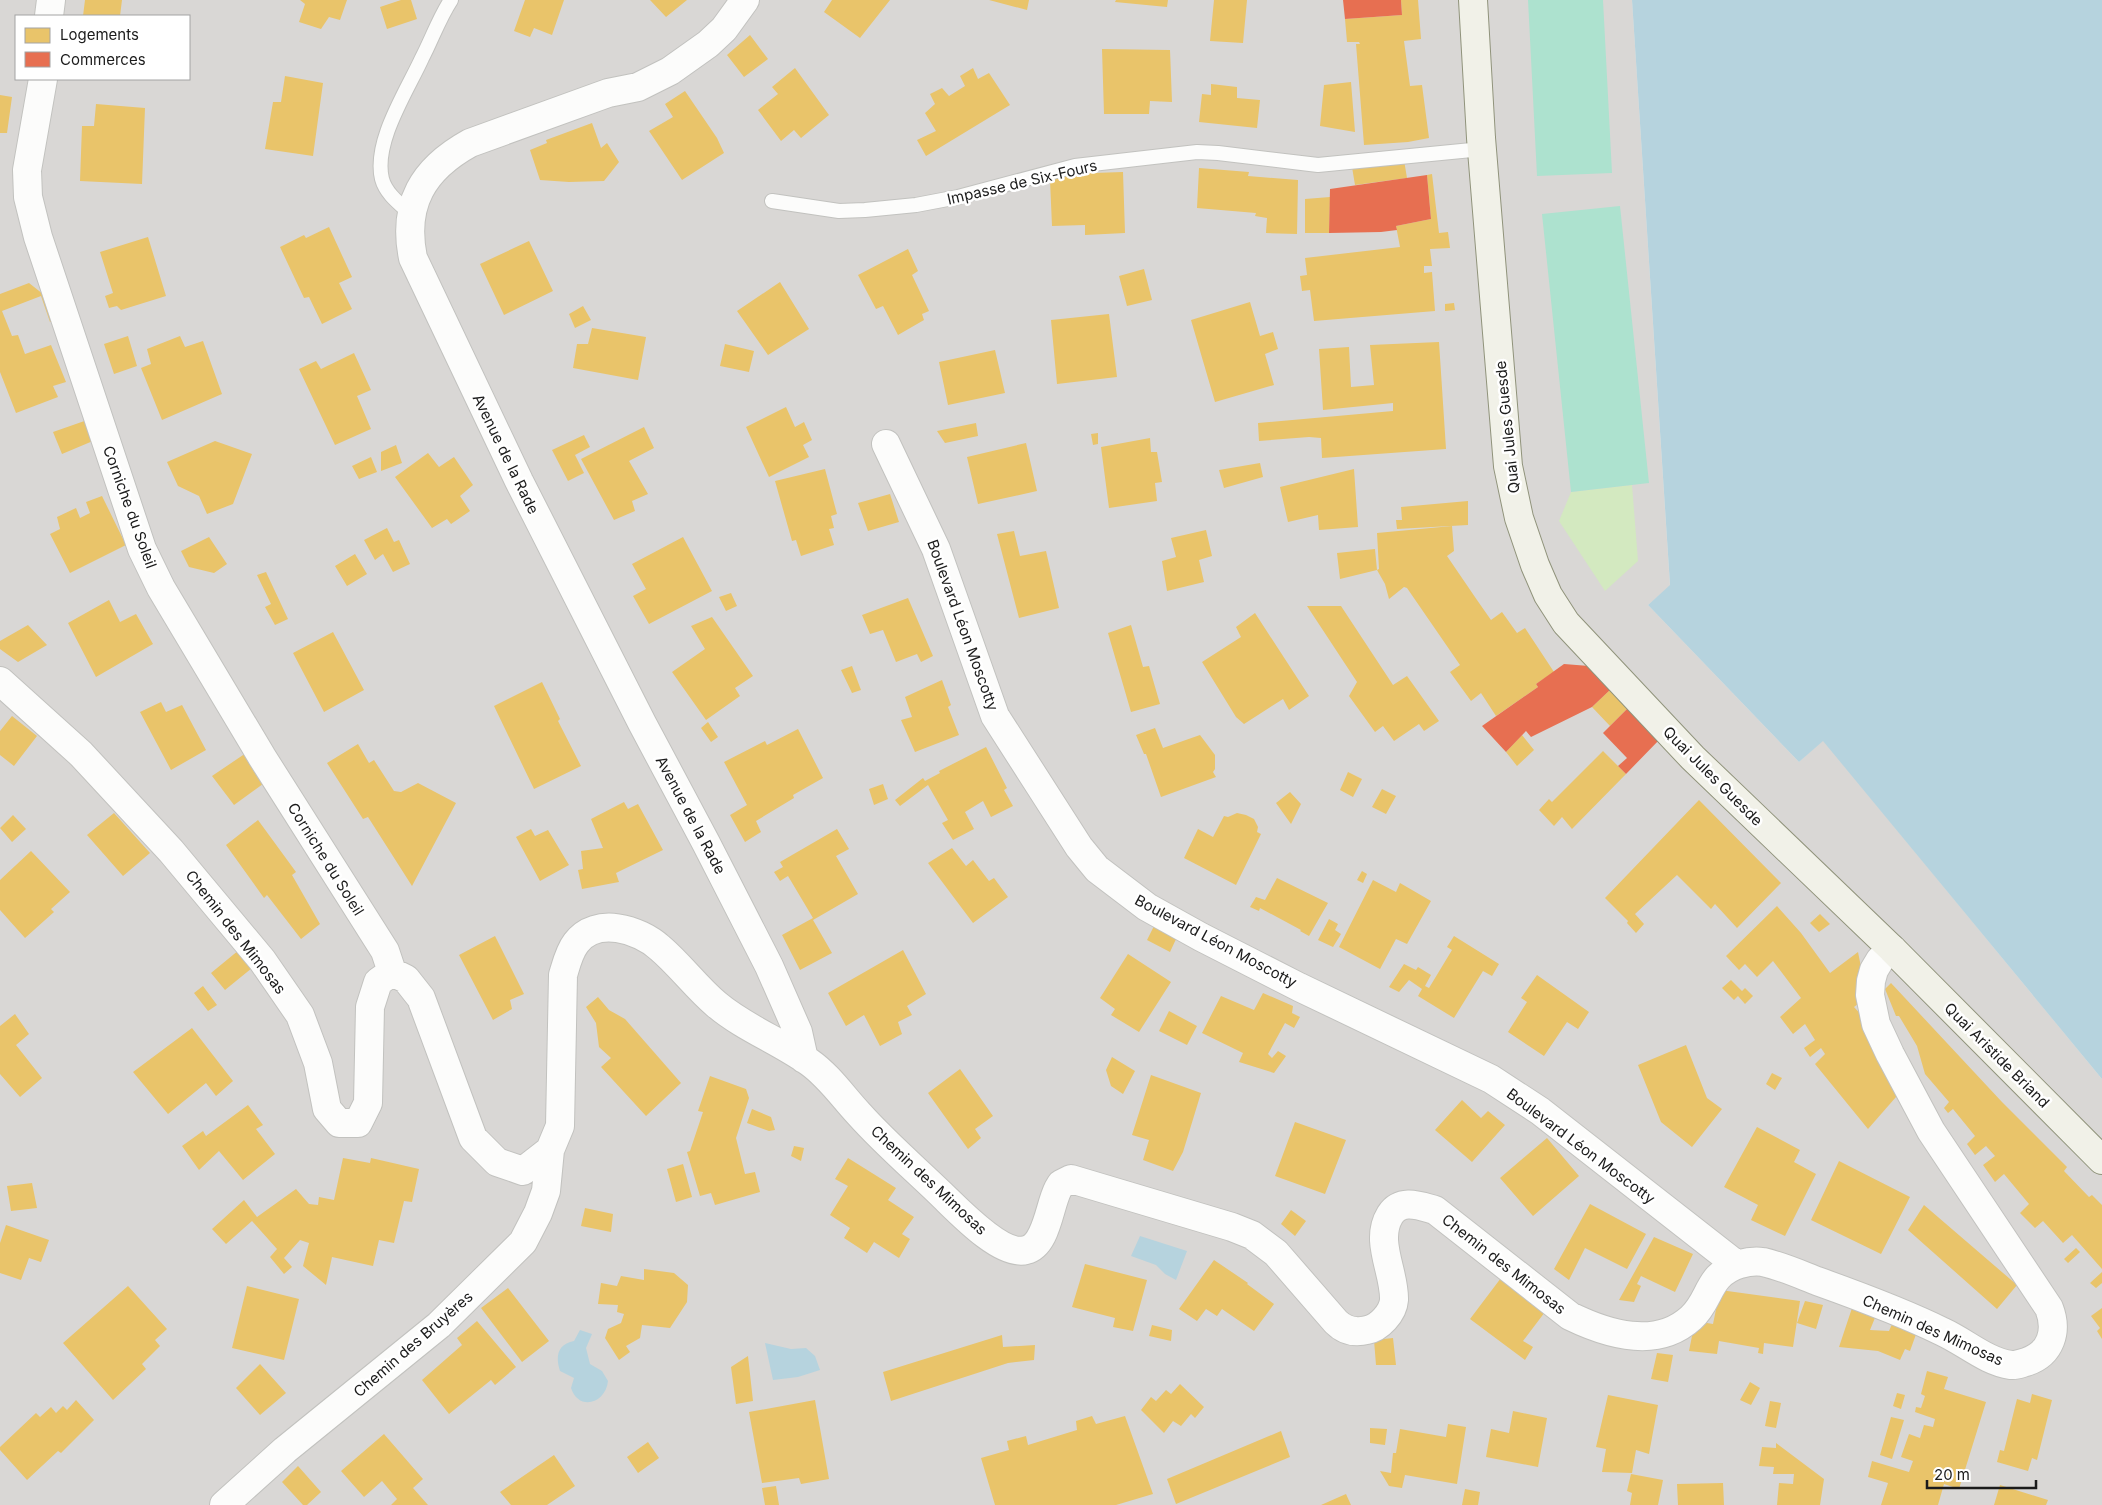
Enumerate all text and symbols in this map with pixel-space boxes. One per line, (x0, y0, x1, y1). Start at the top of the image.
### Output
legend (15, 15, 190, 80)
text: Logements (60, 25, 139, 44)
text: Commerces (60, 50, 146, 69)
street label: Impasse de Six-Fours (945, 155, 1099, 209)
street label: Quai Jules Guesde (1491, 360, 1523, 494)
street label: Avenue de la Rade (469, 391, 543, 517)
street label: Corniche du Soleil (99, 443, 161, 571)
street label: Boulevard Léon Moscotty (923, 537, 1003, 714)
street label: Quai Jules Guesde (1659, 722, 1767, 830)
street label: Avenue de la Rade (652, 753, 730, 877)
street label: Corniche du Soleil (284, 799, 368, 919)
street label: Chemin des Mimosas (182, 866, 290, 998)
street label: Boulevard Léon Moscotty (1132, 890, 1301, 992)
street label: Quai Aristide Briand (1940, 998, 2054, 1112)
street label: Boulevard Léon Moscotty (1503, 1084, 1659, 1208)
street label: Chemin des Mimosas (867, 1121, 991, 1239)
street label: Chemin des Mimosas (1438, 1210, 1570, 1318)
street label: Chemin des Bruyères (349, 1287, 477, 1401)
street label: Chemin des Mimosas (1860, 1290, 2006, 1370)
scale bar (1927, 1458, 2036, 1490)
text: 20 m (1934, 1465, 1970, 1484)

